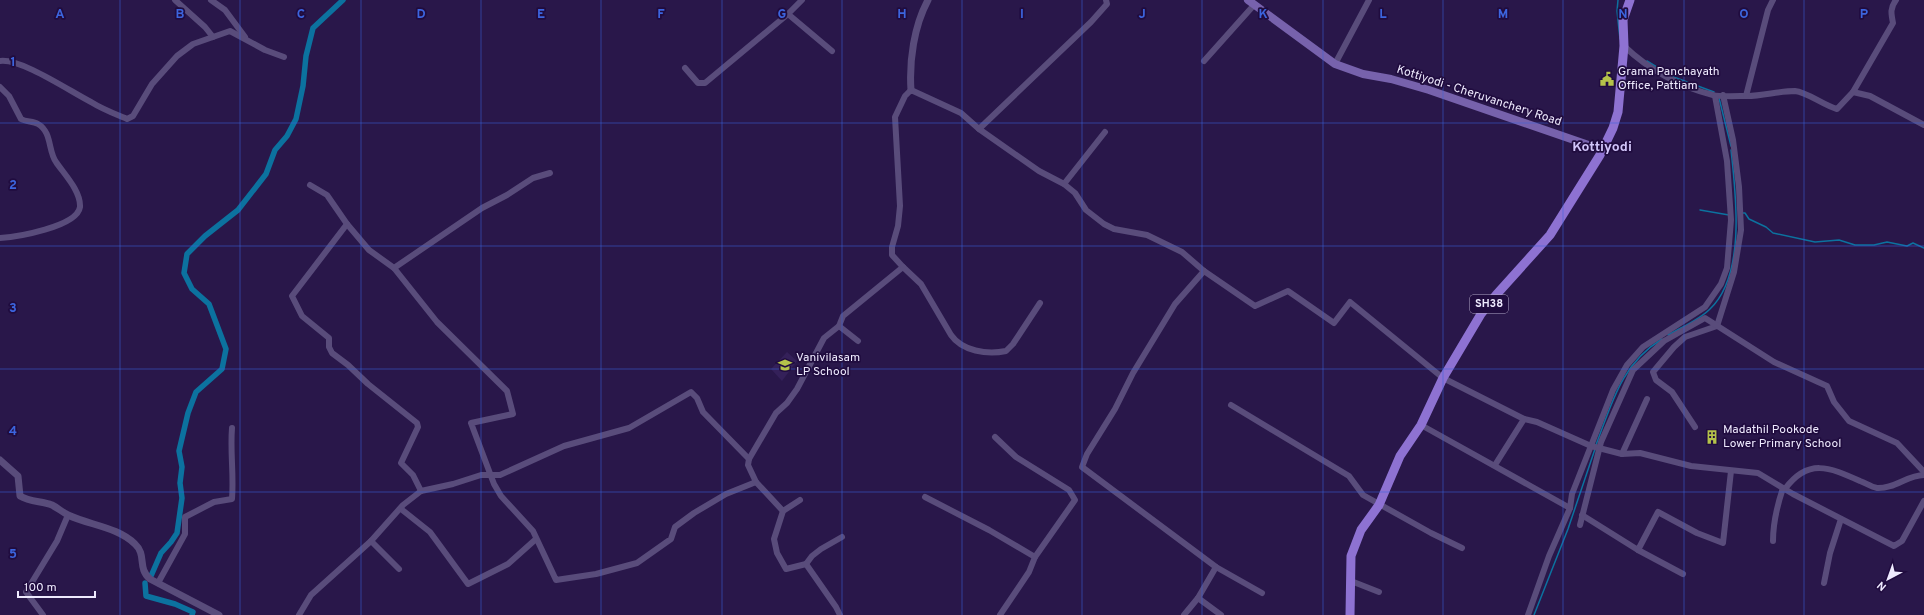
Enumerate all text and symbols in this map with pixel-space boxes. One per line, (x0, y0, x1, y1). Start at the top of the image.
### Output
text: A (55, 7, 65, 23)
text: B (176, 7, 185, 23)
text: C (297, 7, 305, 23)
text: D (416, 7, 426, 23)
text: E (537, 7, 545, 23)
text: F (657, 7, 665, 23)
text: G (778, 7, 787, 23)
text: H (897, 7, 907, 23)
text: I (1020, 7, 1024, 23)
text: J (1138, 7, 1146, 23)
text: K (1258, 7, 1268, 23)
text: L (1379, 7, 1387, 23)
text: M (1498, 7, 1508, 23)
text: N (1618, 7, 1628, 23)
text: O (1739, 7, 1749, 23)
text: P (1860, 7, 1869, 23)
text: 1 (10, 55, 16, 71)
street label: Kottiyodi - Cheruvanchery Road (1394, 62, 1564, 130)
place label: Grama Panchayath Office, Pattiam (1618, 64, 1720, 94)
public building icon: Grama Panchayath Office, Pattiam (1599, 71, 1615, 87)
district label: Kottiyodi (1572, 139, 1632, 156)
text: 2 (9, 178, 17, 194)
road number: SH38 (1470, 295, 1508, 313)
text: 3 (9, 301, 17, 317)
place label: Vanivilasam LP School (796, 350, 860, 380)
school or university icon: Vanivilasam LP School (777, 357, 793, 373)
place label: Madathil Pookode Lower Primary School (1723, 422, 1841, 452)
text: 4 (9, 424, 17, 440)
building icon: Madathil Pookode Lower Primary School (1704, 429, 1720, 445)
text: 5 (9, 547, 17, 563)
north arrow (1868, 559, 1908, 599)
scale bar (18, 573, 95, 599)
text: N (1875, 578, 1890, 594)
text: 100 m (24, 580, 57, 596)

